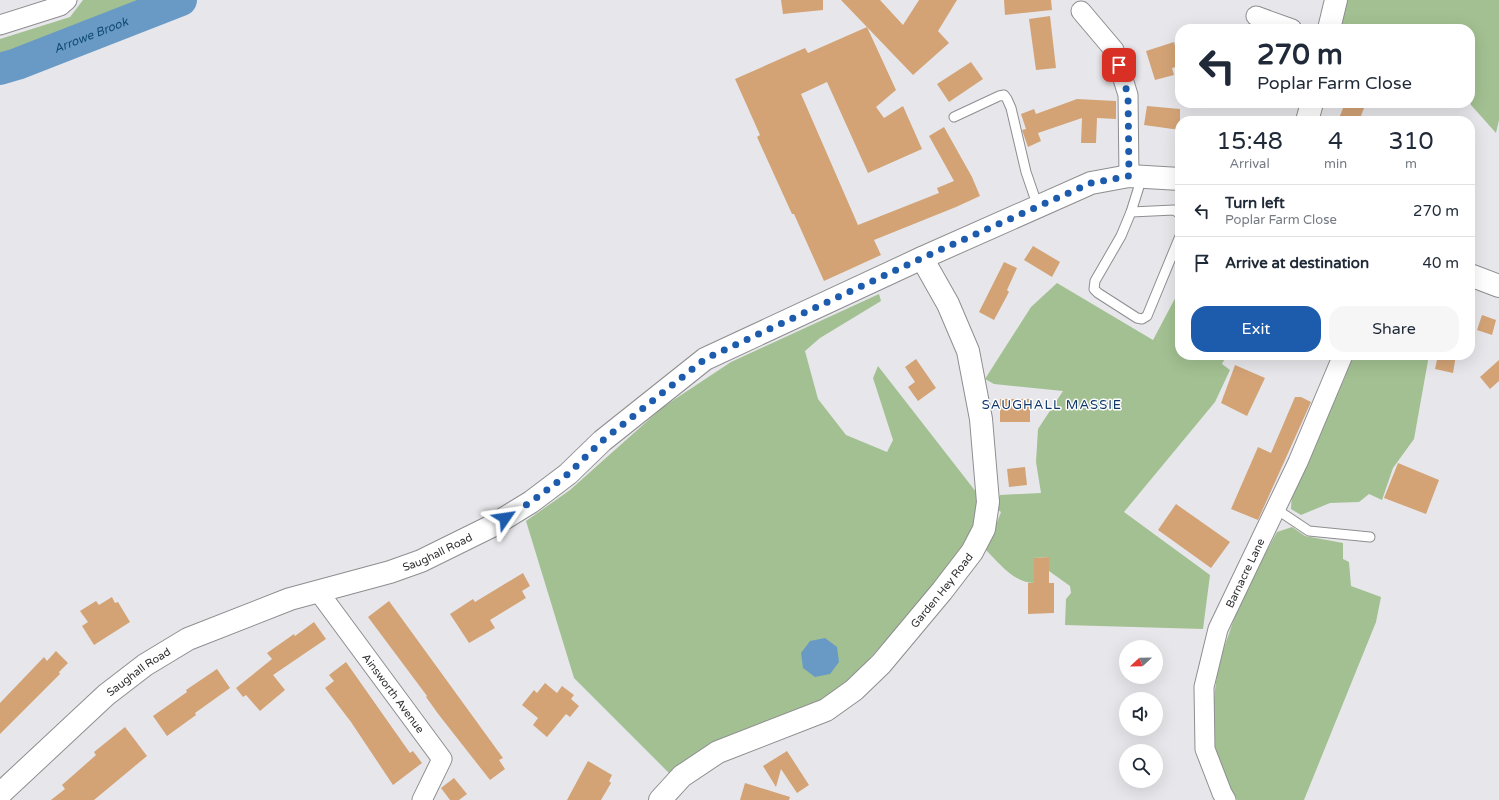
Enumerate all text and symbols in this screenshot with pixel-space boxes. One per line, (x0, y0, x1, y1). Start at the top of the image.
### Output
water label: Arrowe Brook (52, 14, 131, 56)
text: 270 m (1257, 38, 1343, 72)
icon: left (1191, 40, 1243, 92)
pin (1102, 48, 1136, 82)
icon: arrive (1108, 54, 1130, 76)
text: Poplar Farm Close (1257, 72, 1412, 94)
text: 15:48 (1216, 127, 1283, 156)
text: 4 (1328, 127, 1343, 156)
text: 310 (1388, 127, 1434, 156)
text: Arrival (1229, 156, 1270, 172)
text: min (1324, 156, 1347, 172)
text: m (1405, 156, 1417, 172)
text: Turn left (1225, 194, 1285, 212)
icon: left (1191, 200, 1213, 222)
text: 270 m (1413, 202, 1459, 220)
text: Poplar Farm Close (1225, 212, 1337, 228)
icon: arrive (1191, 252, 1213, 274)
text: Arrive at destination (1225, 254, 1369, 272)
text: 40 m (1422, 254, 1459, 272)
button: Exit (1191, 306, 1321, 352)
button: Share (1329, 306, 1459, 352)
district label: SAUGHALL MASSIE (982, 397, 1122, 413)
position arrow (484, 497, 526, 539)
street label: Saughall Road (401, 530, 474, 574)
street label: Barnacre Lane (1223, 536, 1267, 610)
street label: Garden Hey Road (908, 550, 975, 630)
north arrow (1119, 640, 1163, 684)
map controls (1119, 640, 1163, 788)
street label: Saughall Road (104, 645, 173, 699)
street label: Ainsworth Avenue (360, 651, 427, 735)
button: sound (1119, 692, 1163, 736)
button: search (1119, 744, 1163, 788)

